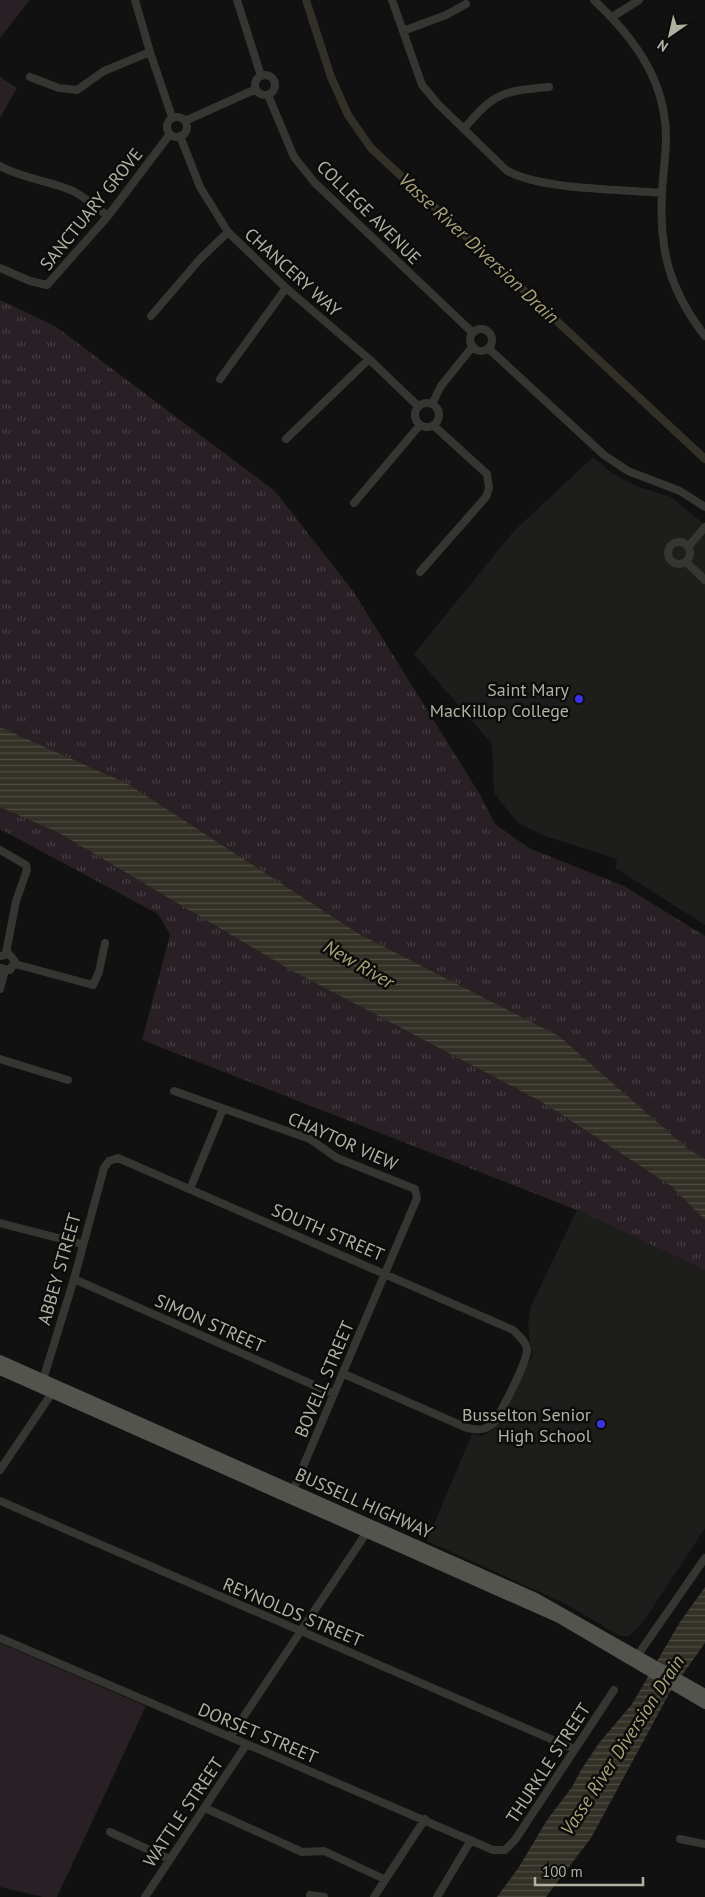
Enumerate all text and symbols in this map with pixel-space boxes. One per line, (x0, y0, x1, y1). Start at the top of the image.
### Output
north arrow (645, 10, 695, 60)
text: N (654, 36, 672, 56)
street label: SANCTUARY GROVE (35, 143, 147, 275)
street label: COLLEGE AVENUE (312, 155, 426, 269)
water label: Vasse River Diversion Drain (394, 167, 564, 329)
street label: CHANCERY WAY (240, 223, 346, 321)
place label: Saint Mary MacKillop College (430, 678, 570, 722)
marker: Saint Mary MacKillop College (573, 693, 585, 705)
water label: New River (320, 934, 400, 995)
street label: CHAYTOR VIEW (284, 1107, 402, 1176)
street label: SOUTH STREET (268, 1198, 388, 1266)
street label: ABBEY STREET (32, 1210, 86, 1328)
street label: SIMON STREET (152, 1289, 268, 1357)
street label: BOVELL STREET (289, 1317, 359, 1441)
place label: Busselton Senior High School (462, 1403, 592, 1447)
marker: Busselton Senior High School (595, 1418, 607, 1430)
street label: BUSSELL HIGHWAY (292, 1462, 436, 1544)
street label: REYNOLDS STREET (220, 1572, 366, 1652)
water label: Vasse River Diversion Drain (555, 1650, 689, 1840)
street label: DORSET STREET (195, 1697, 321, 1769)
street label: THURKLE STREET (501, 1699, 595, 1827)
street label: WATTLE STREET (138, 1753, 228, 1871)
scale bar (535, 1854, 642, 1886)
text: 100 m (542, 1862, 583, 1881)

